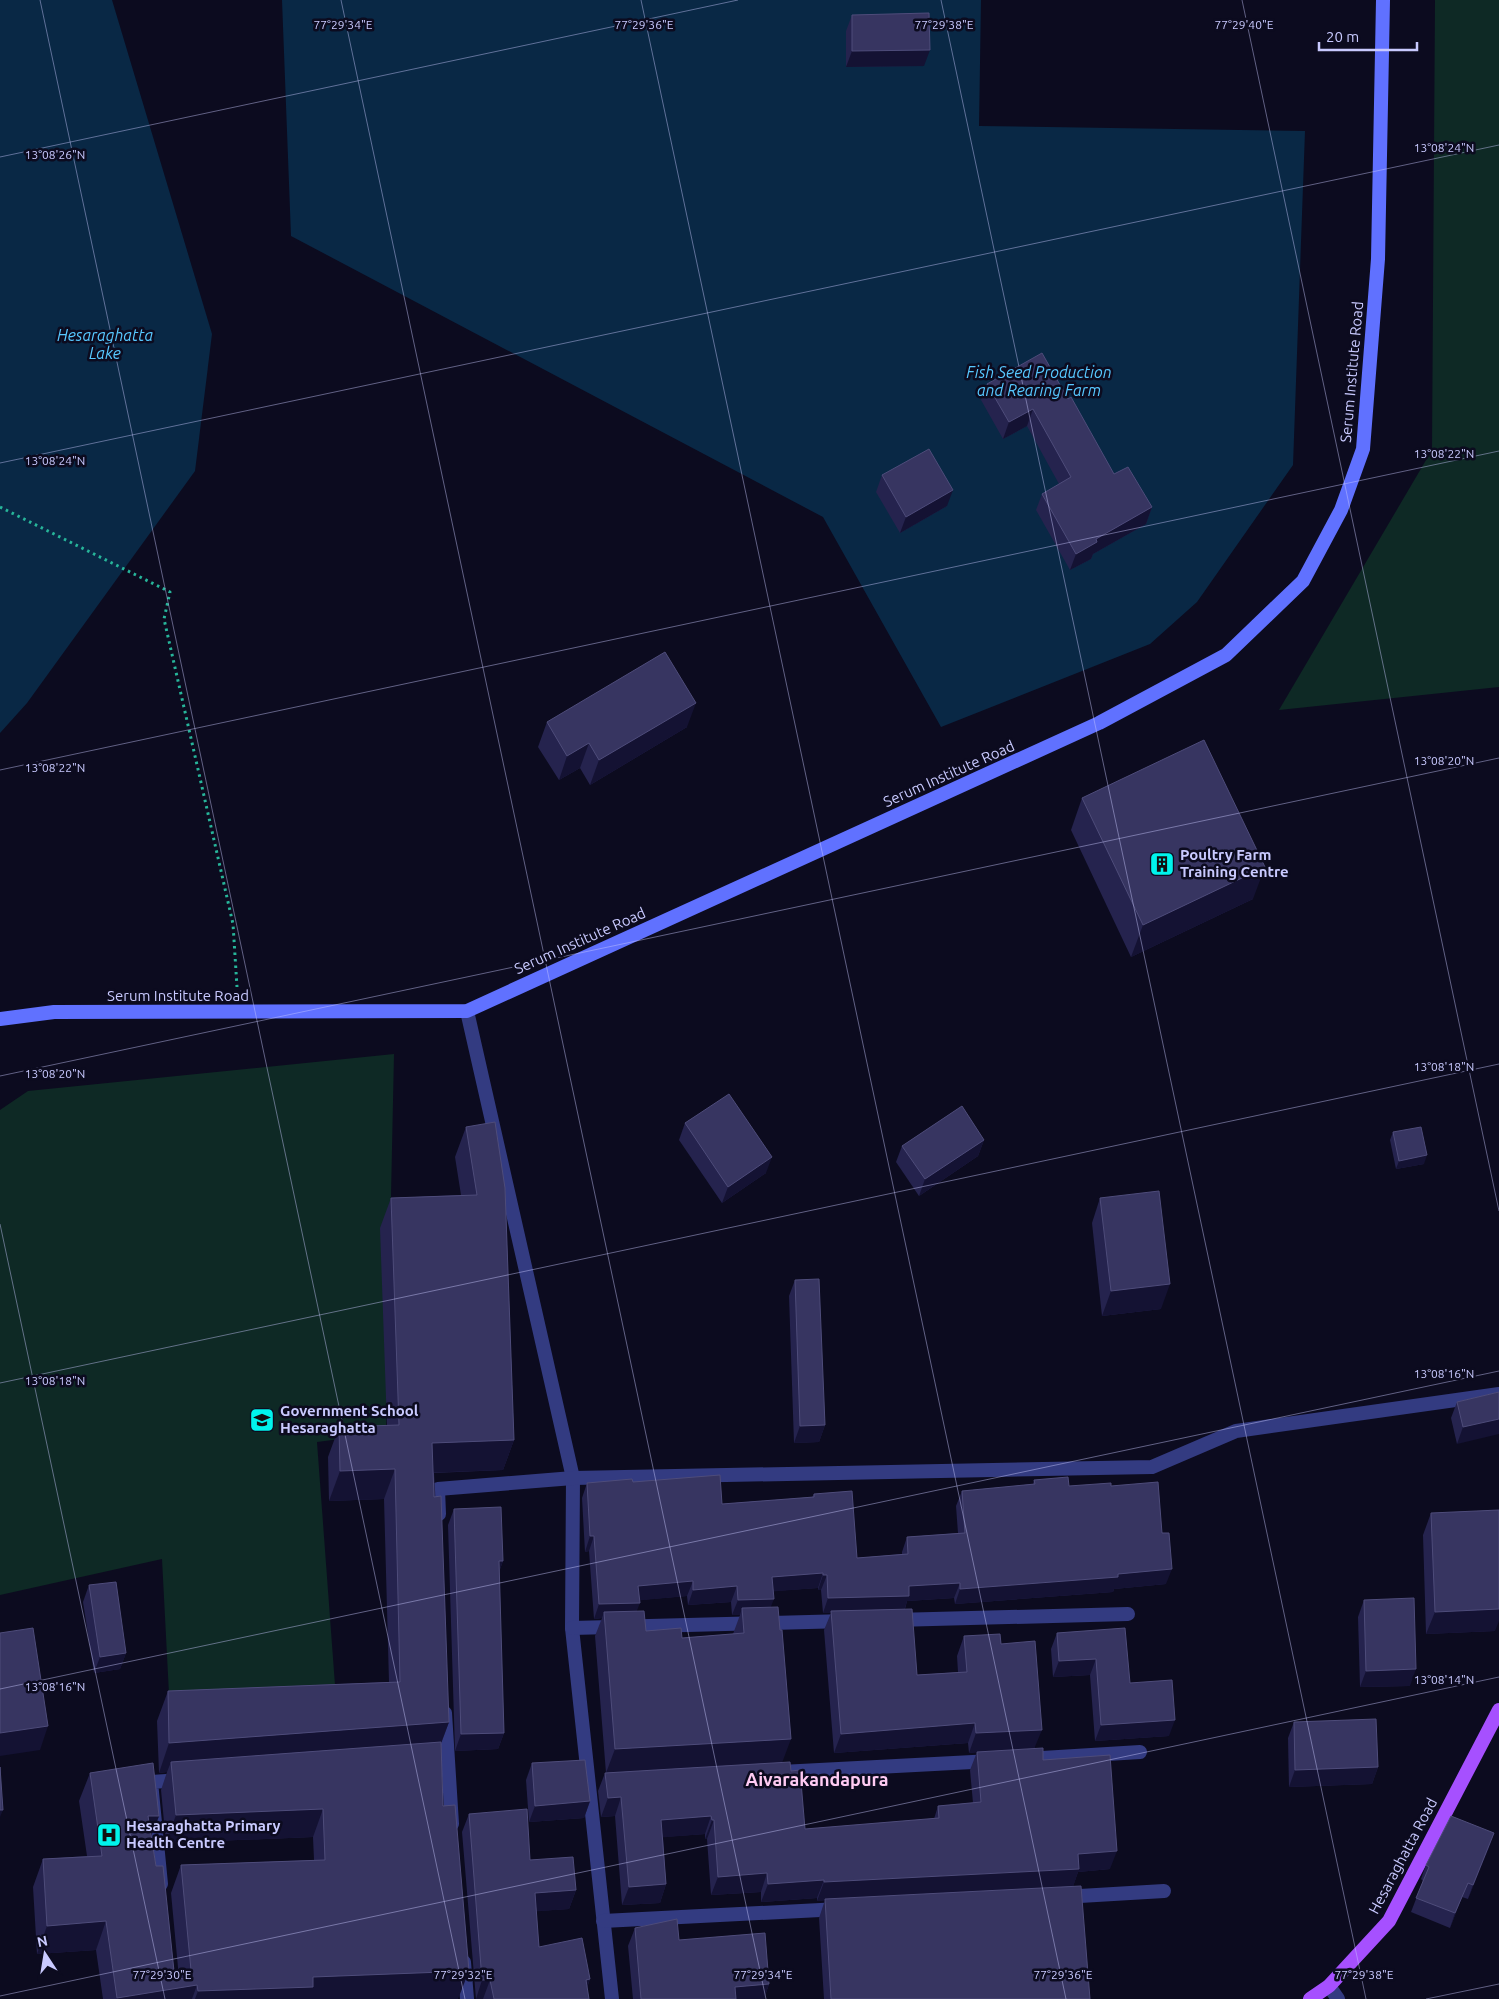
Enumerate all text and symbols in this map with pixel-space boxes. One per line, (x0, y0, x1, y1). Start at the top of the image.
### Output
text: 77°29'34"E (314, 18, 373, 31)
text: 77°29'36"E (615, 18, 674, 31)
text: 77°29'38"E (915, 18, 974, 31)
text: 77°29'40"E (1215, 18, 1274, 31)
scale bar (1319, 20, 1416, 52)
text: 20 m (1326, 28, 1359, 45)
text: 13°08'24"N (1414, 141, 1474, 154)
text: 13°08'26"N (25, 148, 85, 161)
street label: Serum Institute Road (1337, 301, 1366, 443)
water label: Hesaraghatta Lake (57, 326, 153, 362)
water label: Fish Seed Production and Rearing Farm (966, 363, 1112, 399)
text: 13°08'22"N (1414, 447, 1474, 460)
text: 13°08'24"N (25, 454, 85, 467)
street label: Serum Institute Road (881, 737, 1017, 810)
text: 13°08'20"N (1414, 754, 1474, 767)
text: 13°08'22"N (25, 761, 85, 774)
place label: Poultry Farm Training Centre (1180, 846, 1289, 880)
building icon: Poultry Farm Training Centre (1149, 851, 1175, 877)
street label: Serum Institute Road (512, 904, 648, 977)
street label: Serum Institute Road (107, 987, 249, 1004)
text: 13°08'18"N (1414, 1060, 1474, 1073)
text: 13°08'20"N (25, 1067, 85, 1080)
text: 13°08'16"N (1414, 1367, 1474, 1380)
text: 13°08'18"N (25, 1374, 85, 1387)
place label: Government School Hesaraghatta (280, 1402, 419, 1436)
school or university icon: Government School Hesaraghatta (249, 1407, 275, 1433)
text: 13°08'14"N (1414, 1673, 1474, 1686)
text: 13°08'16"N (25, 1680, 85, 1693)
district label: Aivarakandapura (746, 1769, 888, 1789)
street label: Hesaraghatta Road (1365, 1795, 1440, 1917)
place label: Hesaraghatta Primary Health Centre (126, 1817, 281, 1851)
hospital icon: Hesaraghatta Primary Health Centre (96, 1822, 122, 1848)
north arrow (20, 1929, 70, 1979)
text: N (36, 1932, 49, 1950)
text: 77°29'30"E (133, 1968, 192, 1981)
text: 77°29'32"E (434, 1968, 493, 1981)
text: 77°29'34"E (734, 1968, 793, 1981)
text: 77°29'36"E (1034, 1968, 1093, 1981)
text: 77°29'38"E (1335, 1968, 1394, 1981)

